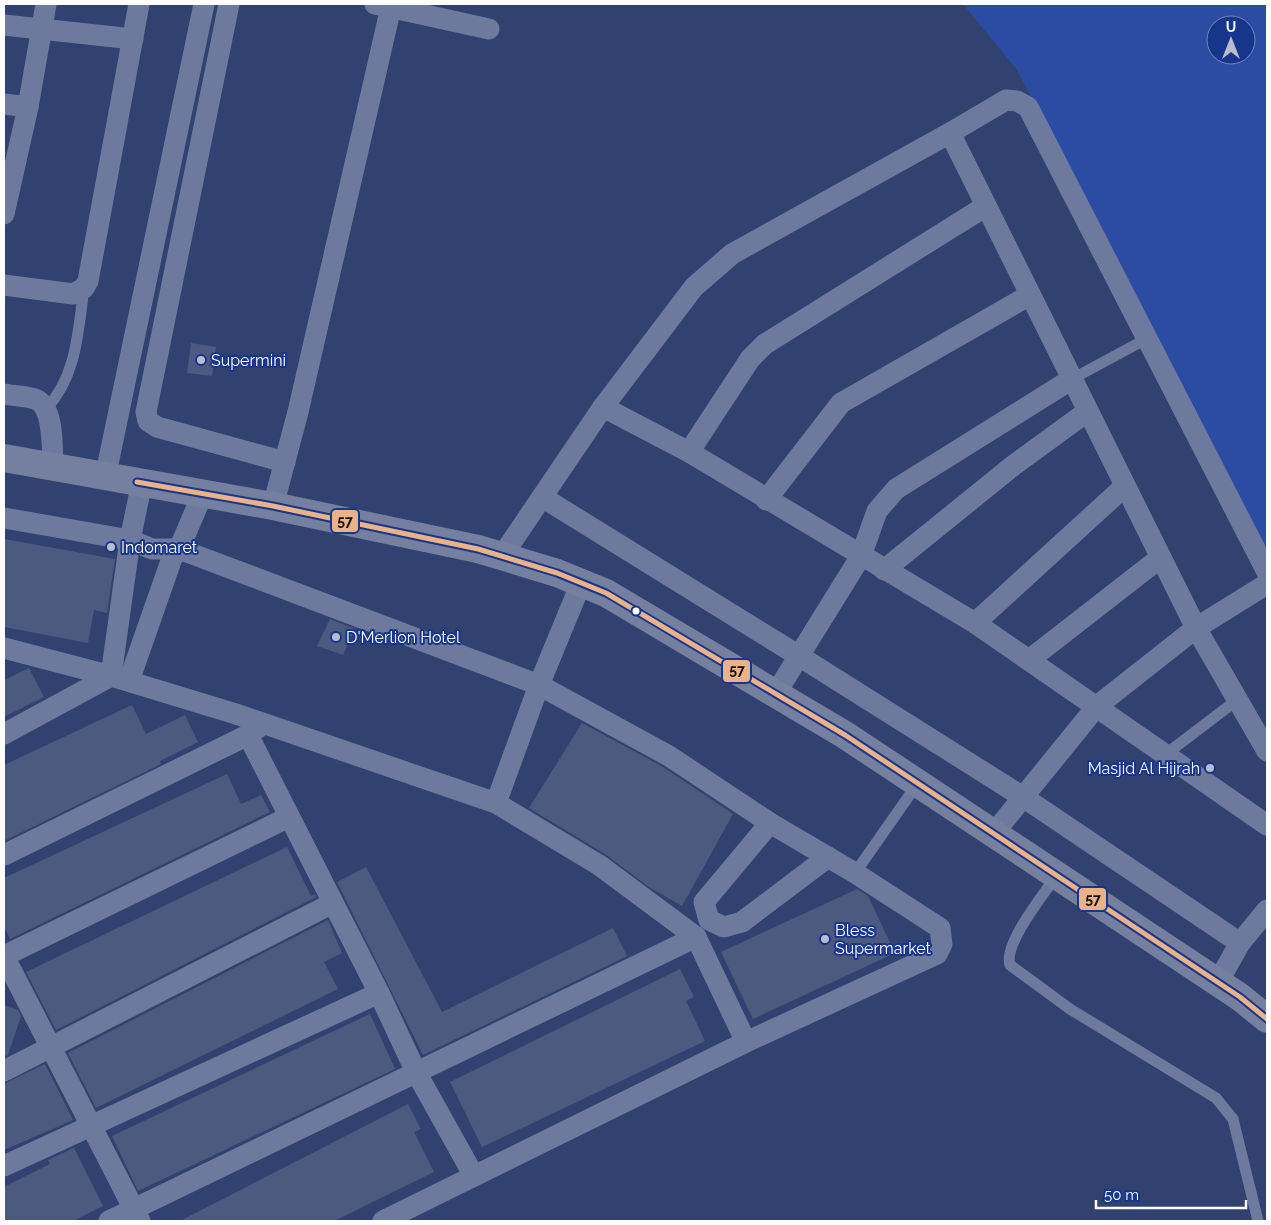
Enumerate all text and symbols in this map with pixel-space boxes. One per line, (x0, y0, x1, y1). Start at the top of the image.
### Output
north arrow (1206, 15, 1256, 65)
text: U (1226, 19, 1236, 35)
place label: Supermini (211, 351, 286, 370)
marker: Supermini (195, 354, 207, 366)
line badge: 57 (331, 509, 359, 533)
text: 57 (337, 513, 353, 529)
place label: Indomaret (121, 538, 198, 557)
marker: Indomaret (105, 541, 117, 553)
unlabelled marker (631, 606, 641, 616)
place label: D'Merlion Hotel (346, 628, 461, 647)
marker: D'Merlion Hotel (330, 631, 342, 643)
line badge: 57 (722, 659, 751, 683)
text: 57 (729, 662, 745, 678)
place label: Masjid Al Hijrah (1088, 759, 1200, 778)
marker: Masjid Al Hijrah (1204, 762, 1216, 774)
line badge: 57 (1078, 887, 1107, 911)
text: 57 (1085, 891, 1101, 907)
place label: Bless Supermarket (835, 921, 932, 958)
marker: Bless Supermarket (819, 933, 831, 945)
scale bar (1096, 1178, 1246, 1210)
text: 50 m (1104, 1186, 1139, 1204)

